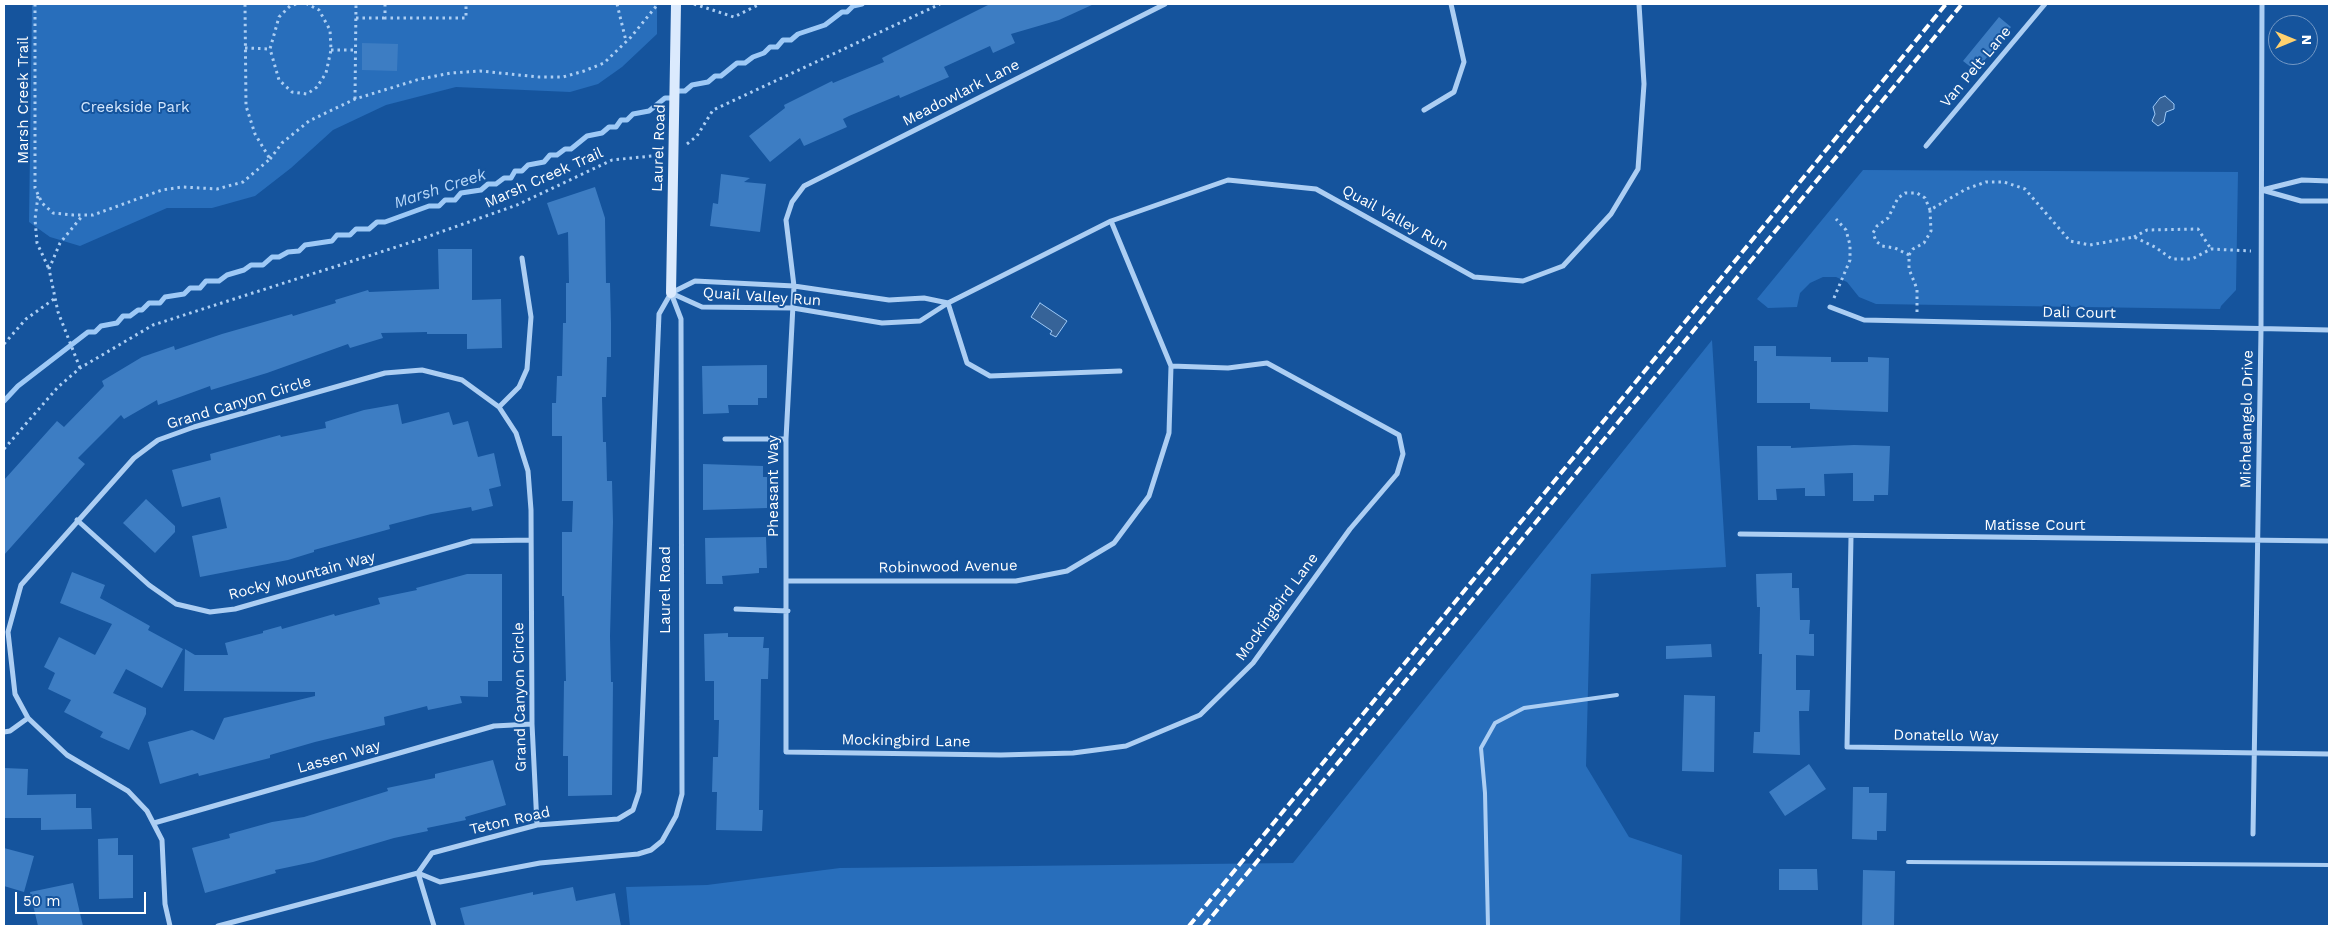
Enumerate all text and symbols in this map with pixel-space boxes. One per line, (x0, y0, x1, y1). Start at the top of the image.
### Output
north arrow (2268, 15, 2318, 65)
street label: Van Pelt Lane (1937, 23, 2015, 111)
text: N (2299, 35, 2315, 45)
street label: Marsh Creek Trail (15, 36, 33, 164)
street label: Meadowlark Lane (900, 56, 1022, 130)
park label: Creekside Park (80, 99, 190, 117)
street label: Laurel Road (648, 104, 670, 192)
street label: Marsh Creek Trail (482, 144, 606, 212)
water label: Marsh Creek (391, 165, 489, 213)
street label: Quail Valley Run (1339, 181, 1451, 255)
street label: Quail Valley Run (702, 284, 822, 310)
street label: Dali Court (2042, 303, 2116, 323)
street label: Michelangelo Drive (2237, 350, 2257, 488)
street label: Grand Canyon Circle (165, 372, 313, 434)
street label: Pheasant Way (765, 435, 783, 537)
street label: Matisse Court (1984, 517, 2086, 535)
street label: Laurel Road (657, 546, 675, 634)
street label: Rocky Mountain Way (227, 548, 377, 604)
street label: Mockingbird Lane (1232, 550, 1322, 664)
street label: Robinwood Avenue (878, 557, 1018, 577)
street label: Grand Canyon Circle (510, 622, 530, 772)
street label: Donatello Way (1893, 726, 1999, 746)
street label: Mockingbird Lane (841, 731, 971, 751)
street label: Lassen Way (295, 737, 383, 777)
street label: Teton Road (468, 803, 552, 839)
scale bar (18, 882, 149, 914)
text: 50 m (23, 892, 60, 910)

